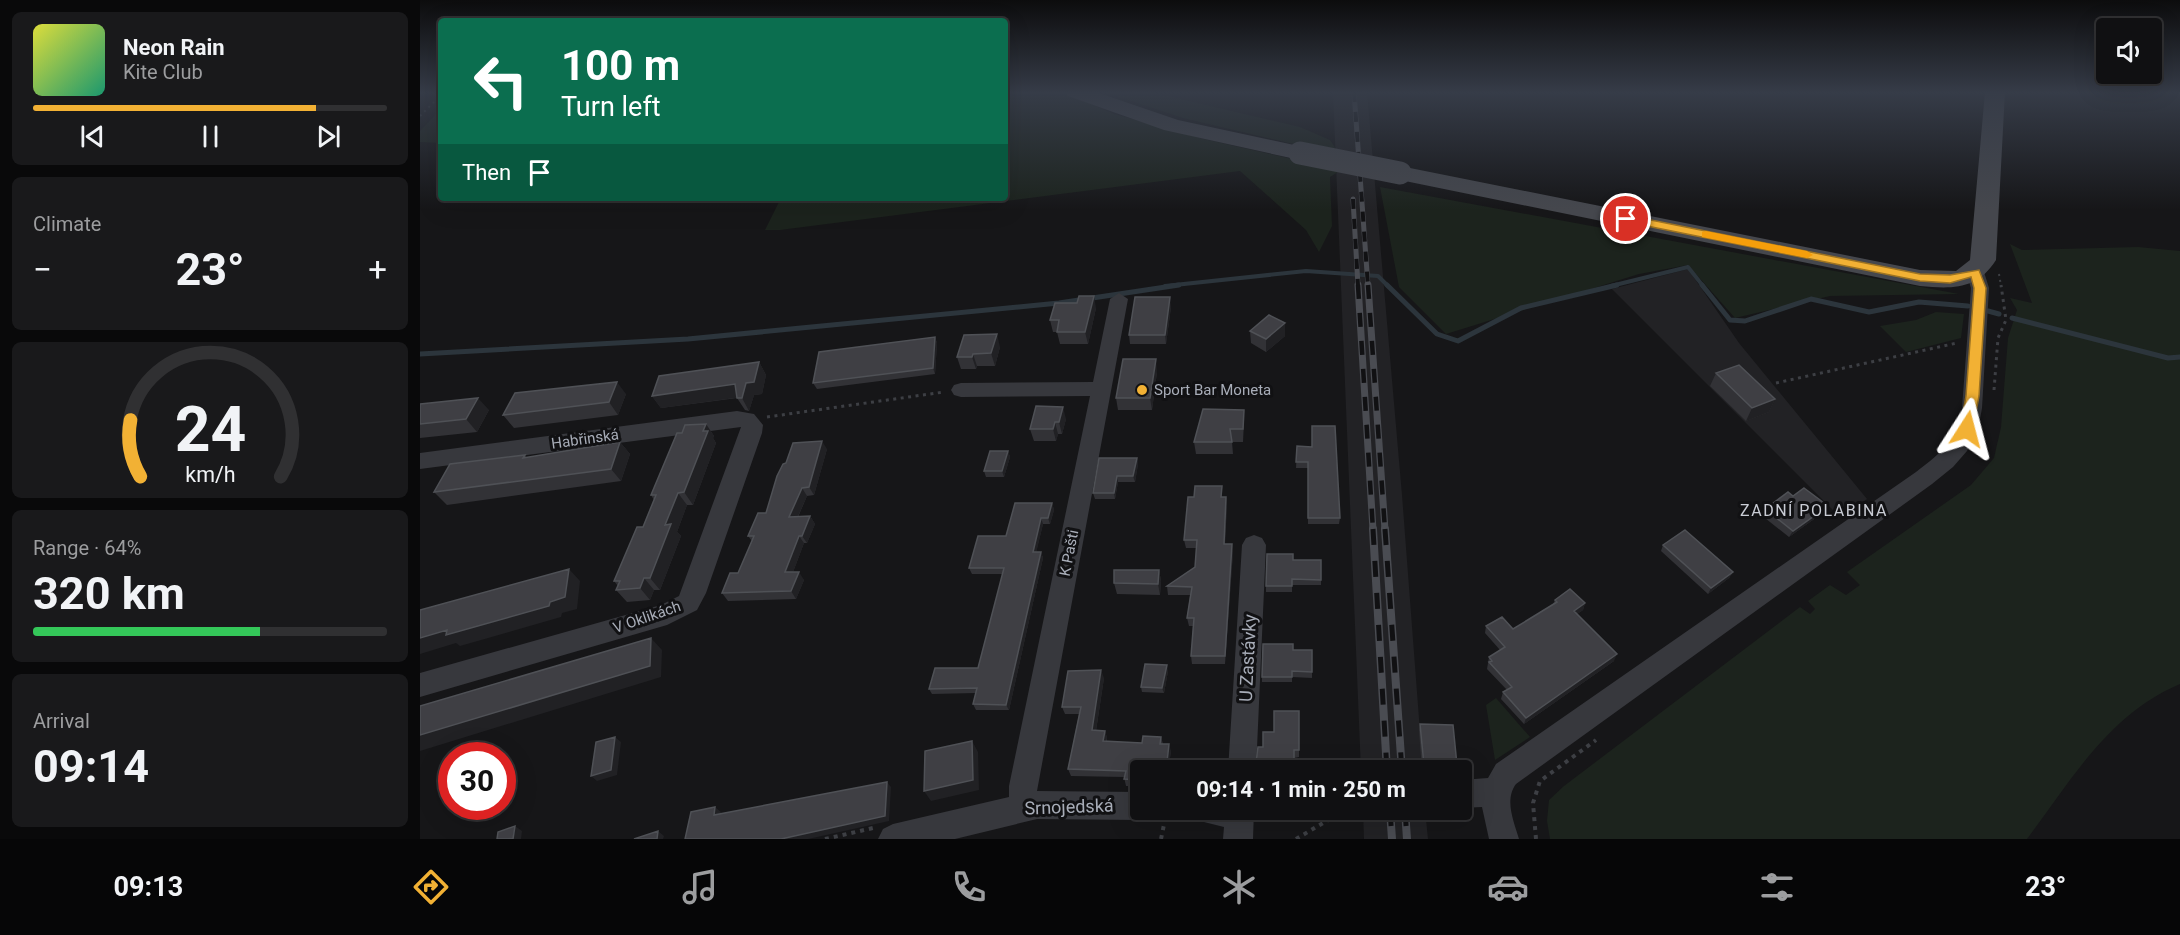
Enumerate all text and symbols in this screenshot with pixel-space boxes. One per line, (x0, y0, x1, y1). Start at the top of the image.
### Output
map controls (2096, 18, 2162, 84)
button: sound (2096, 18, 2162, 84)
text: Neon Rain (123, 35, 225, 60)
text: 100 m (561, 41, 680, 90)
icon: left (462, 42, 540, 120)
text: Kite Club (123, 60, 203, 84)
text: Turn left (561, 91, 661, 123)
icon: previous (76, 120, 109, 153)
icon: pause (194, 120, 227, 153)
icon: next (312, 120, 345, 153)
icon: arrive (523, 156, 556, 189)
text: Then (462, 160, 511, 185)
pin (1600, 193, 1651, 244)
icon: arrive (1609, 202, 1642, 235)
text: Climate (33, 212, 101, 236)
text: 23° (175, 243, 245, 296)
text: − (33, 250, 52, 289)
text: + (368, 250, 387, 289)
place label: Sport Bar Moneta (1154, 381, 1271, 399)
marker: Sport Bar Moneta (1135, 383, 1149, 397)
text: 24 (174, 393, 246, 466)
position arrow (1935, 397, 1999, 461)
street label: Habřinská (550, 425, 620, 453)
text: km/h (185, 462, 235, 487)
district label: ZADNÍ POLABINA (1740, 501, 1888, 520)
street label: K Pašti (1056, 528, 1082, 578)
text: Range · 64% (33, 536, 141, 560)
text: 320 km (33, 567, 185, 620)
street label: V Oklikách (611, 597, 683, 637)
street label: U Zastávky (1235, 613, 1260, 702)
text: Arrival (33, 709, 90, 733)
text: 09:14 (33, 740, 149, 793)
speed limit sign: 30 (438, 742, 516, 820)
text: 09:14 · 1 min · 250 m (1196, 777, 1406, 802)
street label: Srnojedská (1024, 794, 1114, 819)
icon: directions (410, 866, 452, 908)
icon: music (679, 866, 721, 908)
icon: phone (948, 866, 990, 908)
icon: climate (1218, 866, 1260, 908)
icon: car (1487, 866, 1529, 908)
icon: filters (1756, 866, 1798, 908)
text: 09:13 (114, 871, 183, 903)
text: 23° (2025, 871, 2066, 903)

